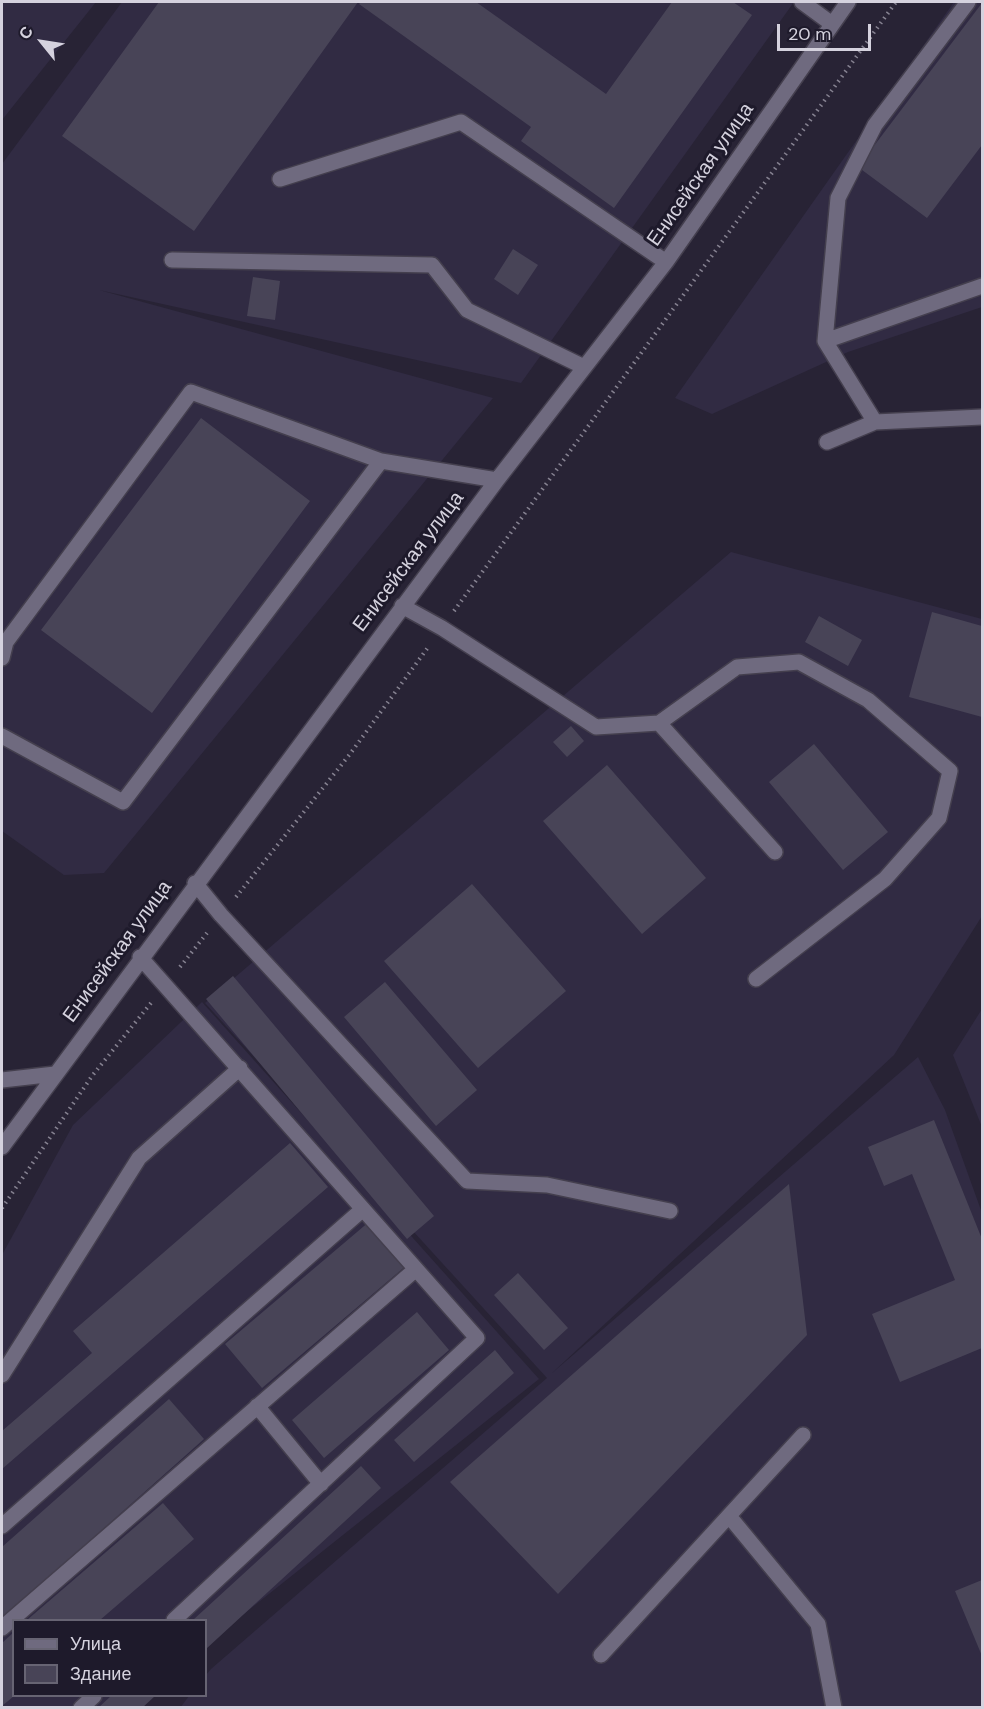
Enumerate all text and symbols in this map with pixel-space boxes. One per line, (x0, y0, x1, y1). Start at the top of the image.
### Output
north arrow (12, 12, 72, 72)
scale bar (780, 12, 874, 50)
text: С (14, 22, 38, 43)
text: 20 m (788, 22, 831, 46)
street label: Енисейская улица (643, 99, 759, 251)
street label: Енисейская улица (348, 487, 470, 637)
street label: Енисейская улица (59, 876, 177, 1028)
legend (12, 1619, 207, 1697)
text: Улица (70, 1632, 121, 1656)
text: Здание (70, 1662, 131, 1686)

